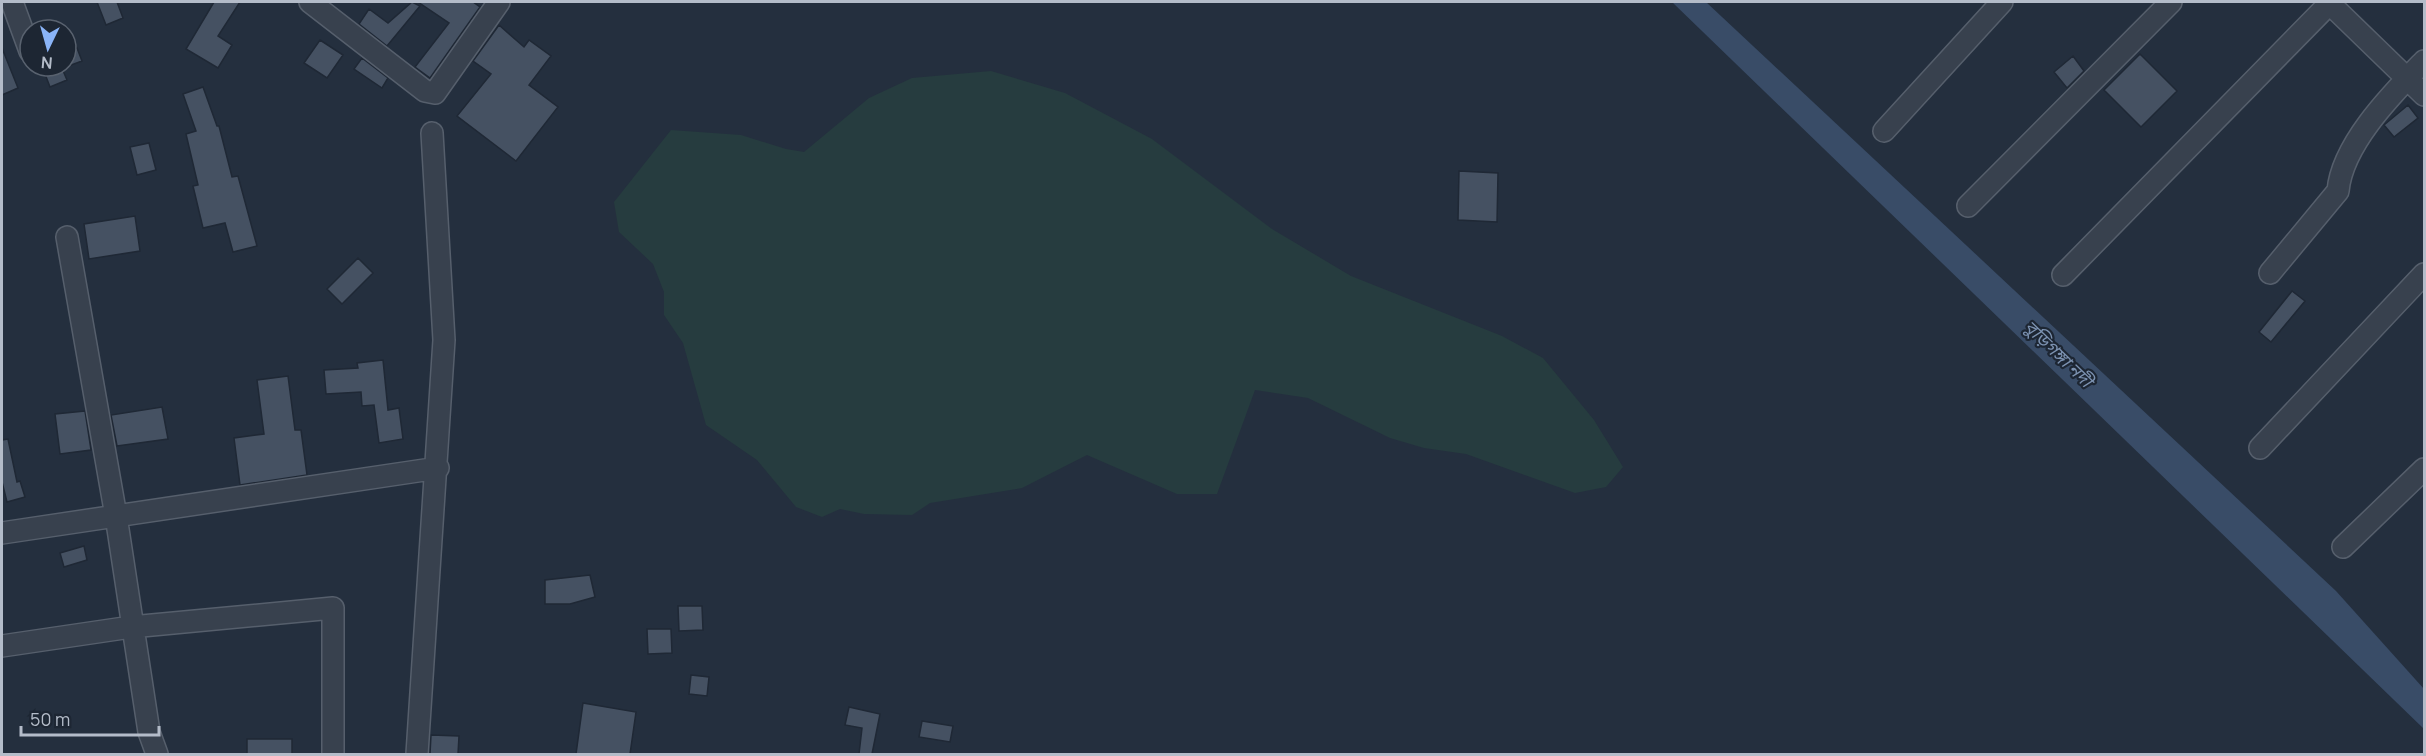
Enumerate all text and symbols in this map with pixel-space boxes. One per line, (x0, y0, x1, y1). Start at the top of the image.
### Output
north arrow (18, 18, 78, 78)
text: N (40, 51, 53, 74)
water label: বুড়িগঙ্গা নদী (2019, 315, 2100, 394)
scale bar (21, 699, 159, 737)
text: 50 m (30, 707, 70, 731)

